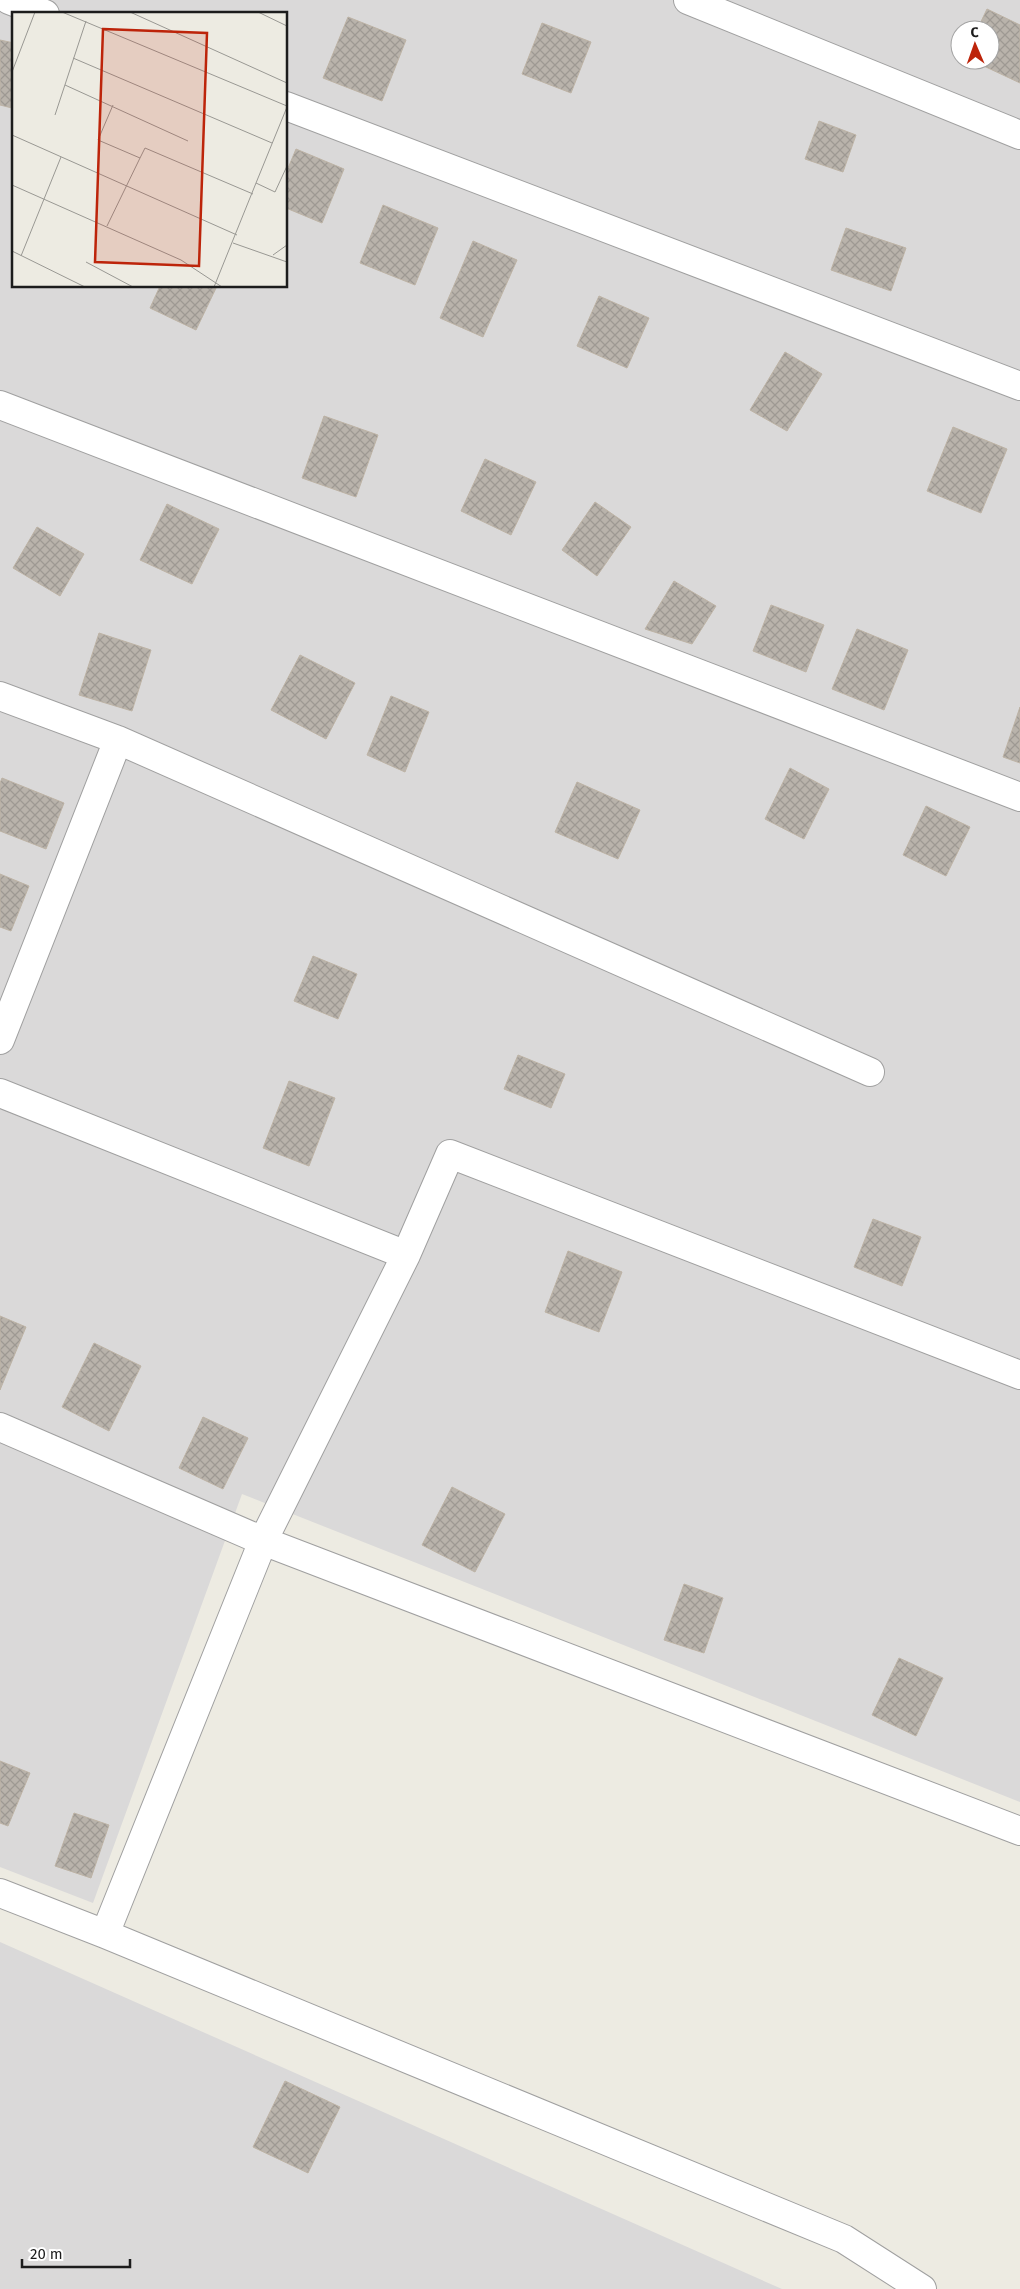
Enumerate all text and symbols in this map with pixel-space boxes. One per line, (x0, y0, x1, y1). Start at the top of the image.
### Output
inset map (12, 12, 288, 288)
north arrow (950, 20, 1000, 70)
text: С (970, 24, 979, 41)
scale bar (22, 2236, 130, 2268)
text: 20 m (30, 2245, 63, 2263)

